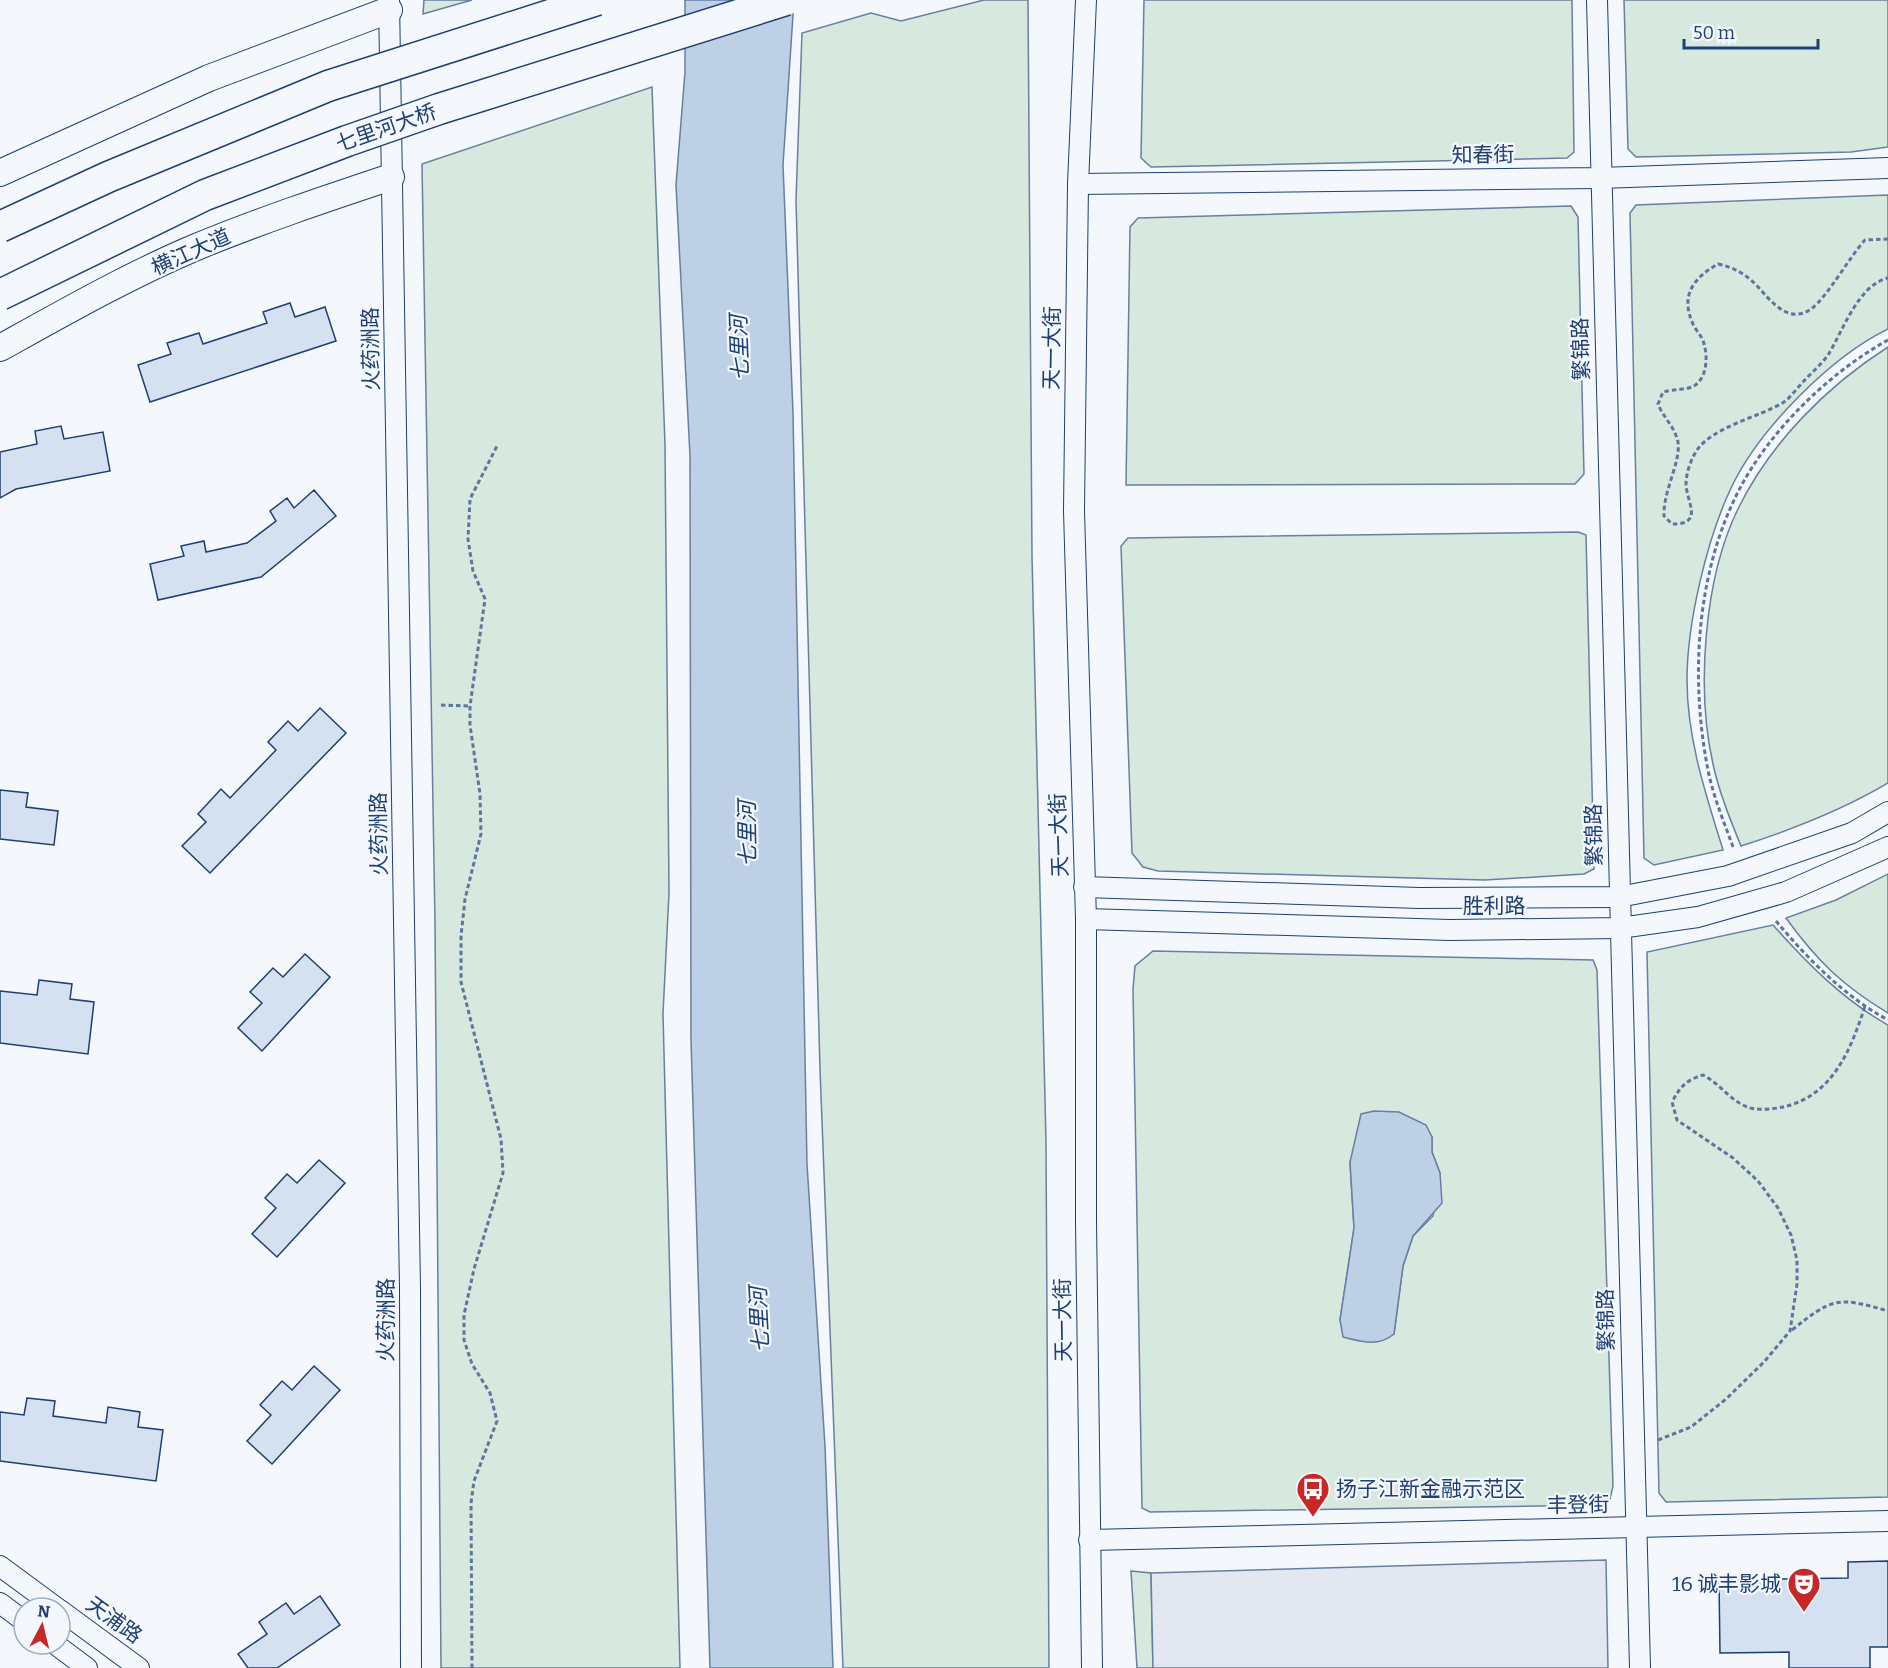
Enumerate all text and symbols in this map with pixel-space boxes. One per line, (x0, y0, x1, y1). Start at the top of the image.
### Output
scale bar (1684, 12, 1818, 50)
text: 50 m (1693, 22, 1735, 44)
street label: 七里河大桥 (332, 99, 440, 157)
street label: 知春街 (1451, 141, 1515, 169)
street label: 横江大道 (147, 223, 235, 281)
street label: 天一大街 (1038, 306, 1066, 390)
street label: 火药洲路 (357, 307, 385, 391)
water label: 七里河 (725, 311, 754, 381)
street label: 繁锦路 (1567, 317, 1595, 381)
street label: 火药洲路 (365, 792, 393, 876)
street label: 天一大街 (1045, 793, 1073, 877)
water label: 七里河 (733, 797, 762, 867)
street label: 繁锦路 (1580, 803, 1608, 867)
street label: 胜利路 (1463, 893, 1526, 919)
street label: 火药洲路 (373, 1278, 399, 1362)
street label: 天一大街 (1049, 1278, 1077, 1362)
water label: 七里河 (744, 1282, 775, 1354)
street label: 繁锦路 (1592, 1288, 1620, 1352)
bus stop icon: 扬子江新金融示范区 (1295, 1471, 1331, 1518)
place label: 扬子江新金融示范区 (1336, 1476, 1525, 1502)
street label: 丰登街 (1546, 1491, 1610, 1519)
theatre icon: 16 诚丰影城 (1786, 1566, 1822, 1613)
place label: 16 诚丰影城 (1672, 1571, 1781, 1597)
street label: 天浦路 (81, 1591, 147, 1649)
north arrow (12, 1596, 72, 1656)
text: N (36, 1601, 51, 1622)

